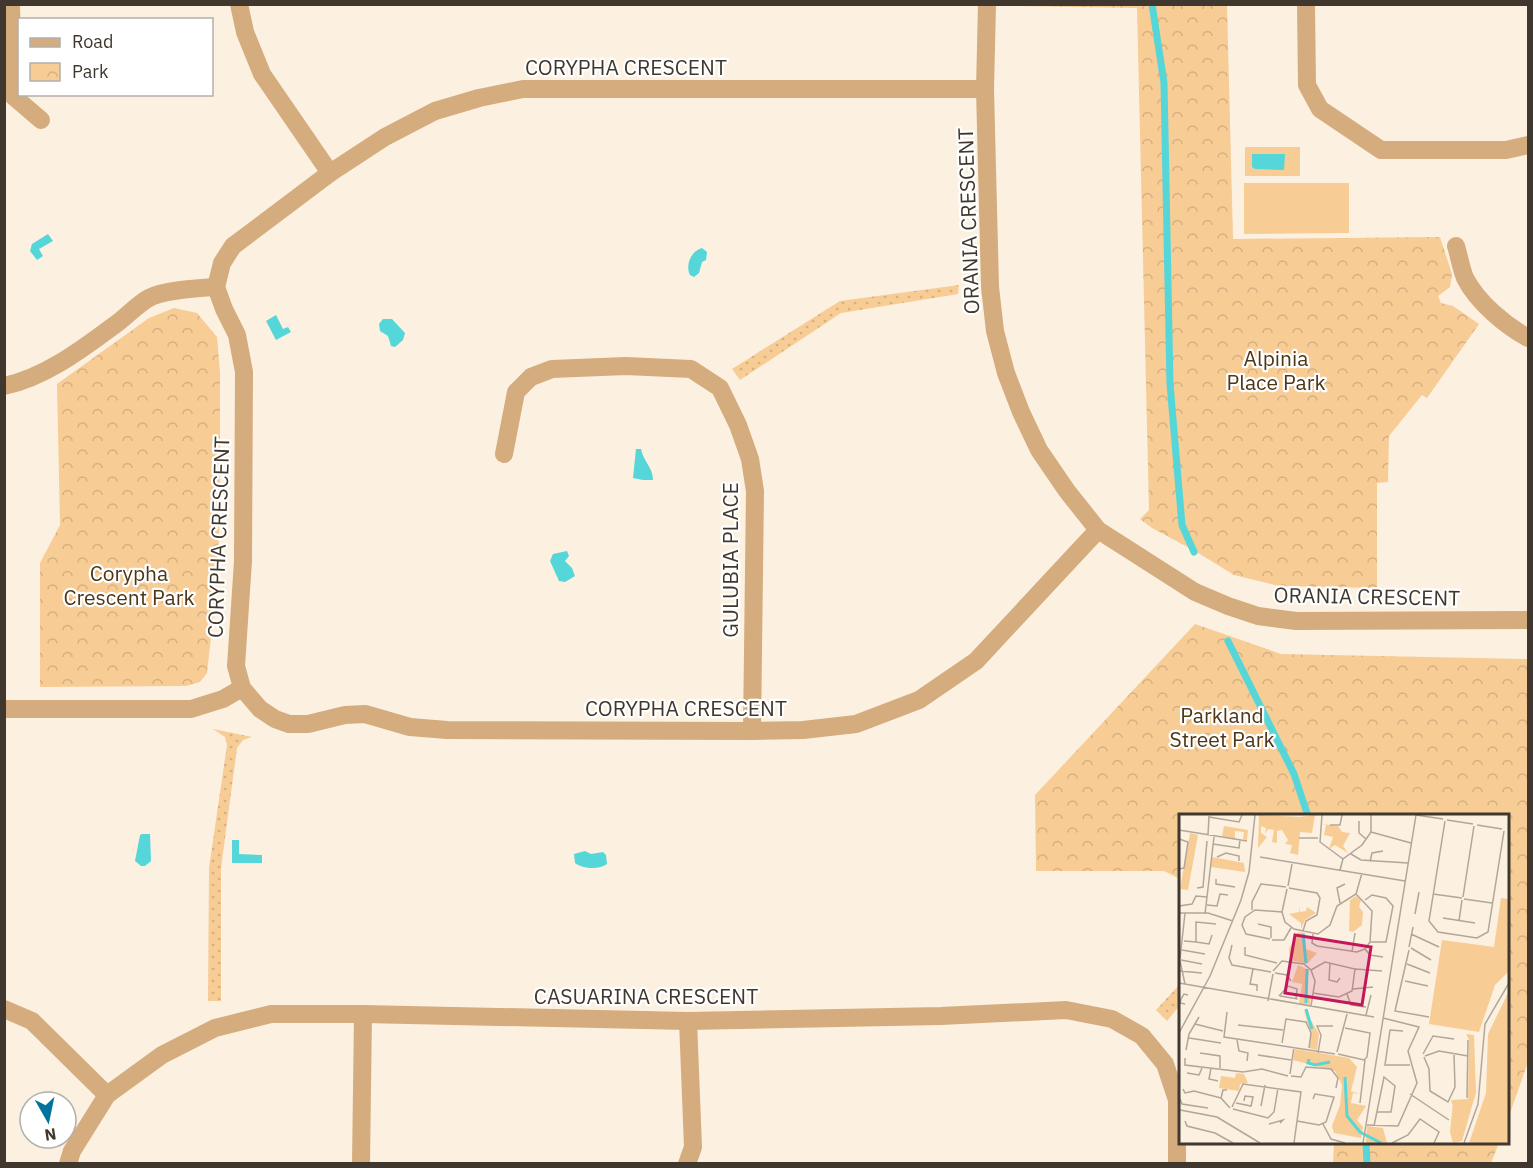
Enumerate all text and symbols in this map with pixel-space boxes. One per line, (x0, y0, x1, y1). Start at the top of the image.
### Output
legend (18, 18, 213, 96)
text: Road (72, 30, 113, 53)
street label: CORYPHA CRESCENT (525, 53, 727, 81)
text: Park (72, 60, 109, 83)
street label: ORANIA CRESCENT (951, 127, 985, 315)
park label: Alpinia Place Park (1226, 344, 1326, 396)
street label: CORYPHA CRESCENT (200, 436, 236, 638)
street label: GULUBIA PLACE (716, 482, 744, 638)
park label: Corypha Crescent Park (63, 559, 195, 611)
street label: ORANIA CRESCENT (1274, 580, 1460, 612)
street label: CORYPHA CRESCENT (585, 694, 787, 722)
park label: Parkland Street Park (1169, 701, 1275, 753)
inset map (1179, 814, 1509, 1144)
street label: CASUARINA CRESCENT (534, 982, 758, 1010)
north arrow (18, 1090, 78, 1150)
text: N (43, 1124, 58, 1146)

